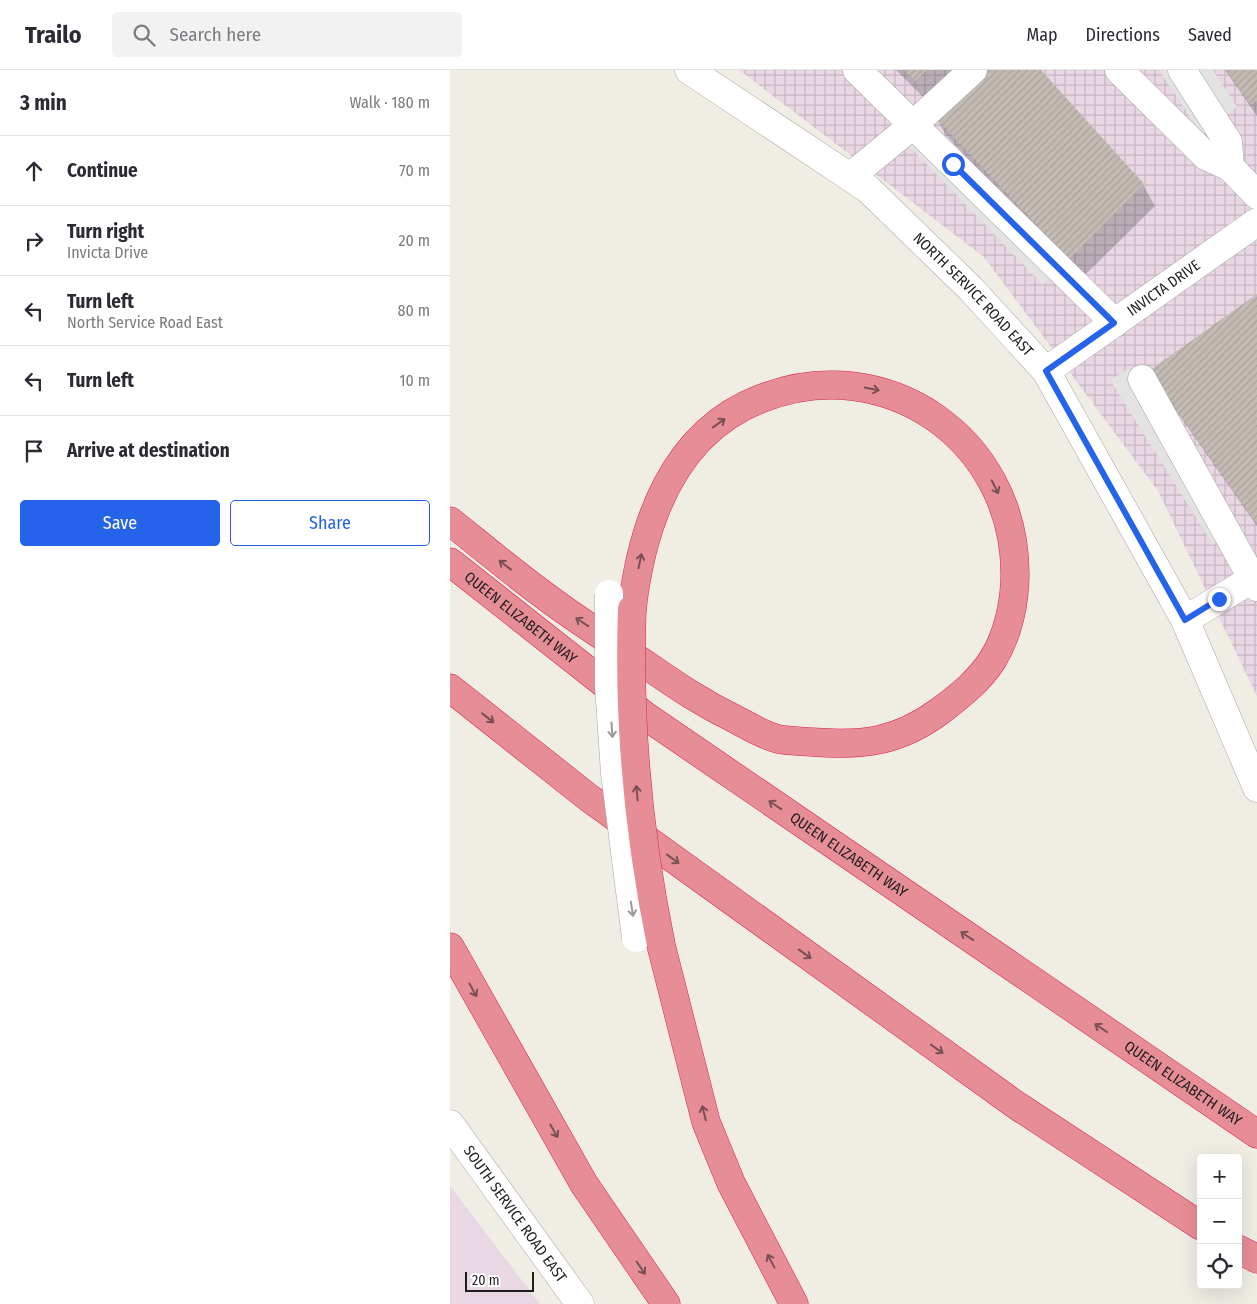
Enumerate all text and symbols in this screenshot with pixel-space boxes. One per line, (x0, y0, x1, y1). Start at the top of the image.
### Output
search box (112, 12, 462, 57)
text: Trailo (25, 21, 82, 49)
icon: search (130, 21, 158, 49)
text: Search here (170, 23, 261, 46)
text: Map (1026, 24, 1058, 46)
text: Directions (1086, 24, 1160, 46)
text: Saved (1188, 24, 1232, 46)
text: 3 min (20, 90, 67, 116)
text: Walk · 180 m (350, 93, 430, 112)
route start (942, 153, 965, 176)
icon: ahead (20, 157, 48, 185)
text: Continue (67, 159, 138, 182)
text: 70 m (399, 161, 430, 180)
text: Turn right (67, 220, 144, 243)
icon: right (20, 227, 48, 255)
street label: NORTH SERVICE ROAD EAST (910, 229, 1037, 360)
text: 20 m (399, 231, 430, 250)
text: Invicta Drive (67, 243, 148, 262)
street label: INVICTA DRIVE (1124, 256, 1204, 320)
text: Turn left (67, 290, 134, 313)
icon: left (20, 297, 48, 325)
text: 80 m (398, 301, 430, 320)
text: North Service Road East (67, 313, 223, 332)
icon: left (20, 367, 48, 395)
text: Turn left (67, 369, 134, 392)
text: 10 m (399, 371, 430, 390)
one-way arrow (864, 385, 880, 395)
one-way arrow (711, 418, 725, 428)
icon: arrive (20, 437, 48, 465)
text: Arrive at destination (67, 439, 230, 462)
one-way arrow (990, 479, 1000, 494)
button: Save (20, 500, 220, 546)
button: Share (230, 500, 430, 546)
one-way arrow (635, 553, 645, 569)
one-way arrow (499, 559, 512, 570)
street label: QUEEN ELIZABETH WAY (461, 568, 581, 668)
route end (1208, 588, 1231, 611)
one-way arrow (575, 617, 589, 627)
one-way arrow (481, 713, 494, 724)
one-way arrow (607, 722, 616, 738)
one-way arrow (632, 785, 641, 801)
one-way arrow (768, 800, 782, 810)
street label: QUEEN ELIZABETH WAY (786, 808, 911, 902)
one-way arrow (666, 854, 680, 864)
one-way arrow (627, 900, 637, 916)
one-way arrow (960, 931, 974, 941)
one-way arrow (798, 949, 812, 959)
one-way arrow (469, 982, 479, 996)
one-way arrow (1094, 1022, 1108, 1033)
street label: QUEEN ELIZABETH WAY (1121, 1037, 1246, 1130)
one-way arrow (930, 1044, 944, 1054)
one-way arrow (699, 1106, 708, 1122)
one-way arrow (549, 1123, 559, 1138)
street label: SOUTH SERVICE ROAD EAST (460, 1142, 570, 1286)
map controls (1197, 1154, 1242, 1289)
button: + (1197, 1154, 1242, 1199)
button: − (1197, 1199, 1242, 1244)
button: locate (1197, 1244, 1242, 1289)
one-way arrow (766, 1254, 775, 1269)
one-way arrow (636, 1261, 646, 1275)
scale bar (465, 1269, 534, 1292)
text: 20 m (472, 1272, 500, 1289)

